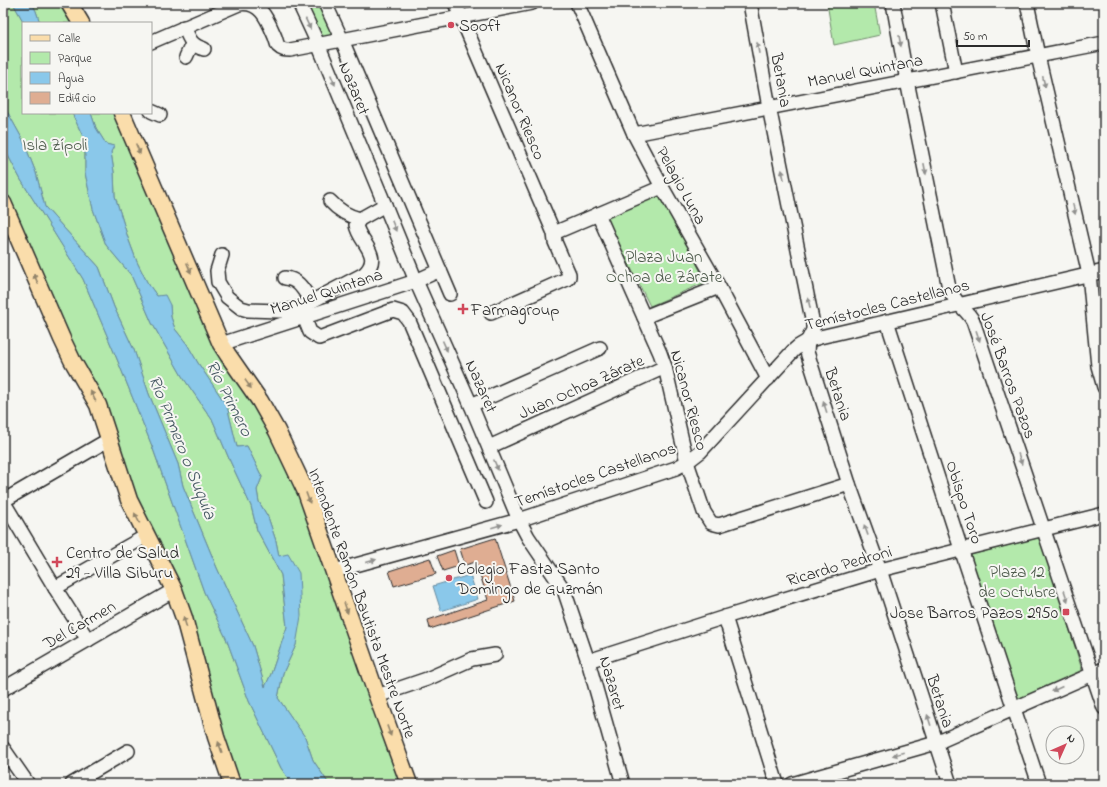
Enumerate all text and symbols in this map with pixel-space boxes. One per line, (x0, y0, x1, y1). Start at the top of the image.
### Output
place label: Sooft (459, 14, 501, 39)
one-way arrow (305, 18, 311, 29)
marker: Sooft (446, 20, 456, 30)
legend (22, 22, 152, 114)
scale bar (957, 22, 1029, 48)
text: 50 m (963, 28, 987, 46)
text: Calle (58, 30, 81, 48)
one-way arrow (897, 35, 903, 47)
one-way arrow (755, 42, 761, 54)
street label: Manuel Quintana (806, 48, 925, 95)
text: Parque (58, 50, 92, 68)
street label: Betania (763, 50, 798, 109)
street label: Nazaret (331, 58, 376, 119)
street label: Nicanor Riesco (488, 59, 551, 164)
text: Agua (58, 70, 84, 89)
one-way arrow (330, 75, 336, 86)
one-way arrow (1042, 76, 1048, 88)
text: Edificio (58, 90, 96, 108)
park label: Isla Zípoli (22, 133, 88, 158)
street label: Pelagio Luna (647, 142, 712, 230)
one-way arrow (135, 143, 141, 155)
one-way arrow (922, 163, 928, 175)
one-way arrow (779, 169, 785, 181)
one-way arrow (1071, 203, 1077, 215)
one-way arrow (391, 221, 397, 233)
park label: Plaza Juan Ochoa de Zárate (606, 245, 723, 290)
street label: Manuel Quintana (267, 262, 386, 322)
one-way arrow (186, 263, 192, 275)
street label: Temístocles Castellanos (802, 273, 972, 338)
one-way arrow (33, 274, 39, 285)
one-way arrow (805, 297, 811, 309)
place label: Farmagroup (470, 298, 560, 325)
marker: Farmagroup (458, 304, 468, 314)
street label: José Barros Pazos (973, 309, 1042, 442)
one-way arrow (976, 331, 982, 343)
one-way arrow (442, 340, 448, 351)
street label: Nicanor Riesco (663, 347, 714, 454)
street label: Juan Ochoa Zárate (515, 348, 649, 426)
water label: Río Primero (198, 356, 259, 442)
street label: Nazaret (458, 356, 503, 417)
street label: Betania (817, 364, 858, 424)
water label: Río Primero o Suquía (140, 372, 222, 524)
one-way arrow (244, 378, 252, 389)
one-way arrow (90, 390, 96, 402)
one-way arrow (821, 401, 827, 413)
street label: Temístocles Castellanos (512, 436, 679, 515)
one-way arrow (1017, 454, 1023, 466)
street label: Obispo Toro (938, 458, 989, 547)
one-way arrow (494, 460, 500, 472)
street label: Intendente Ramón Bautista Mestre Norte (301, 465, 422, 742)
one-way arrow (306, 493, 312, 505)
one-way arrow (134, 512, 140, 524)
one-way arrow (491, 523, 503, 529)
one-way arrow (863, 524, 869, 536)
street label: Ricardo Pedroni (784, 539, 895, 593)
place label: Centro de Salud 29 - Villa Siburu (66, 541, 179, 586)
marker: Centro de Salud 29 - Villa Siburu (51, 556, 63, 568)
place label: Colegio Fasta Santo Domingo de Guzmán (456, 557, 603, 604)
one-way arrow (366, 558, 378, 564)
park label: Plaza 12 de Octubre (978, 560, 1056, 605)
marker: Colegio Fasta Santo Domingo de Guzmán (444, 573, 454, 583)
one-way arrow (1063, 590, 1069, 602)
street label: Del Carmen (38, 594, 121, 657)
place label: Jose Barros Pazos 2950 (890, 601, 1058, 626)
one-way arrow (344, 602, 350, 614)
marker: Jose Barros Pazos 2950 (1061, 607, 1071, 617)
one-way arrow (182, 616, 188, 628)
street label: Nazaret (592, 653, 631, 714)
street label: Betania (919, 671, 960, 731)
one-way arrow (1050, 687, 1062, 693)
one-way arrow (925, 714, 931, 726)
one-way arrow (387, 725, 393, 737)
north arrow (1045, 725, 1085, 765)
text: N (1063, 730, 1080, 747)
one-way arrow (216, 741, 222, 753)
one-way arrow (892, 751, 904, 757)

